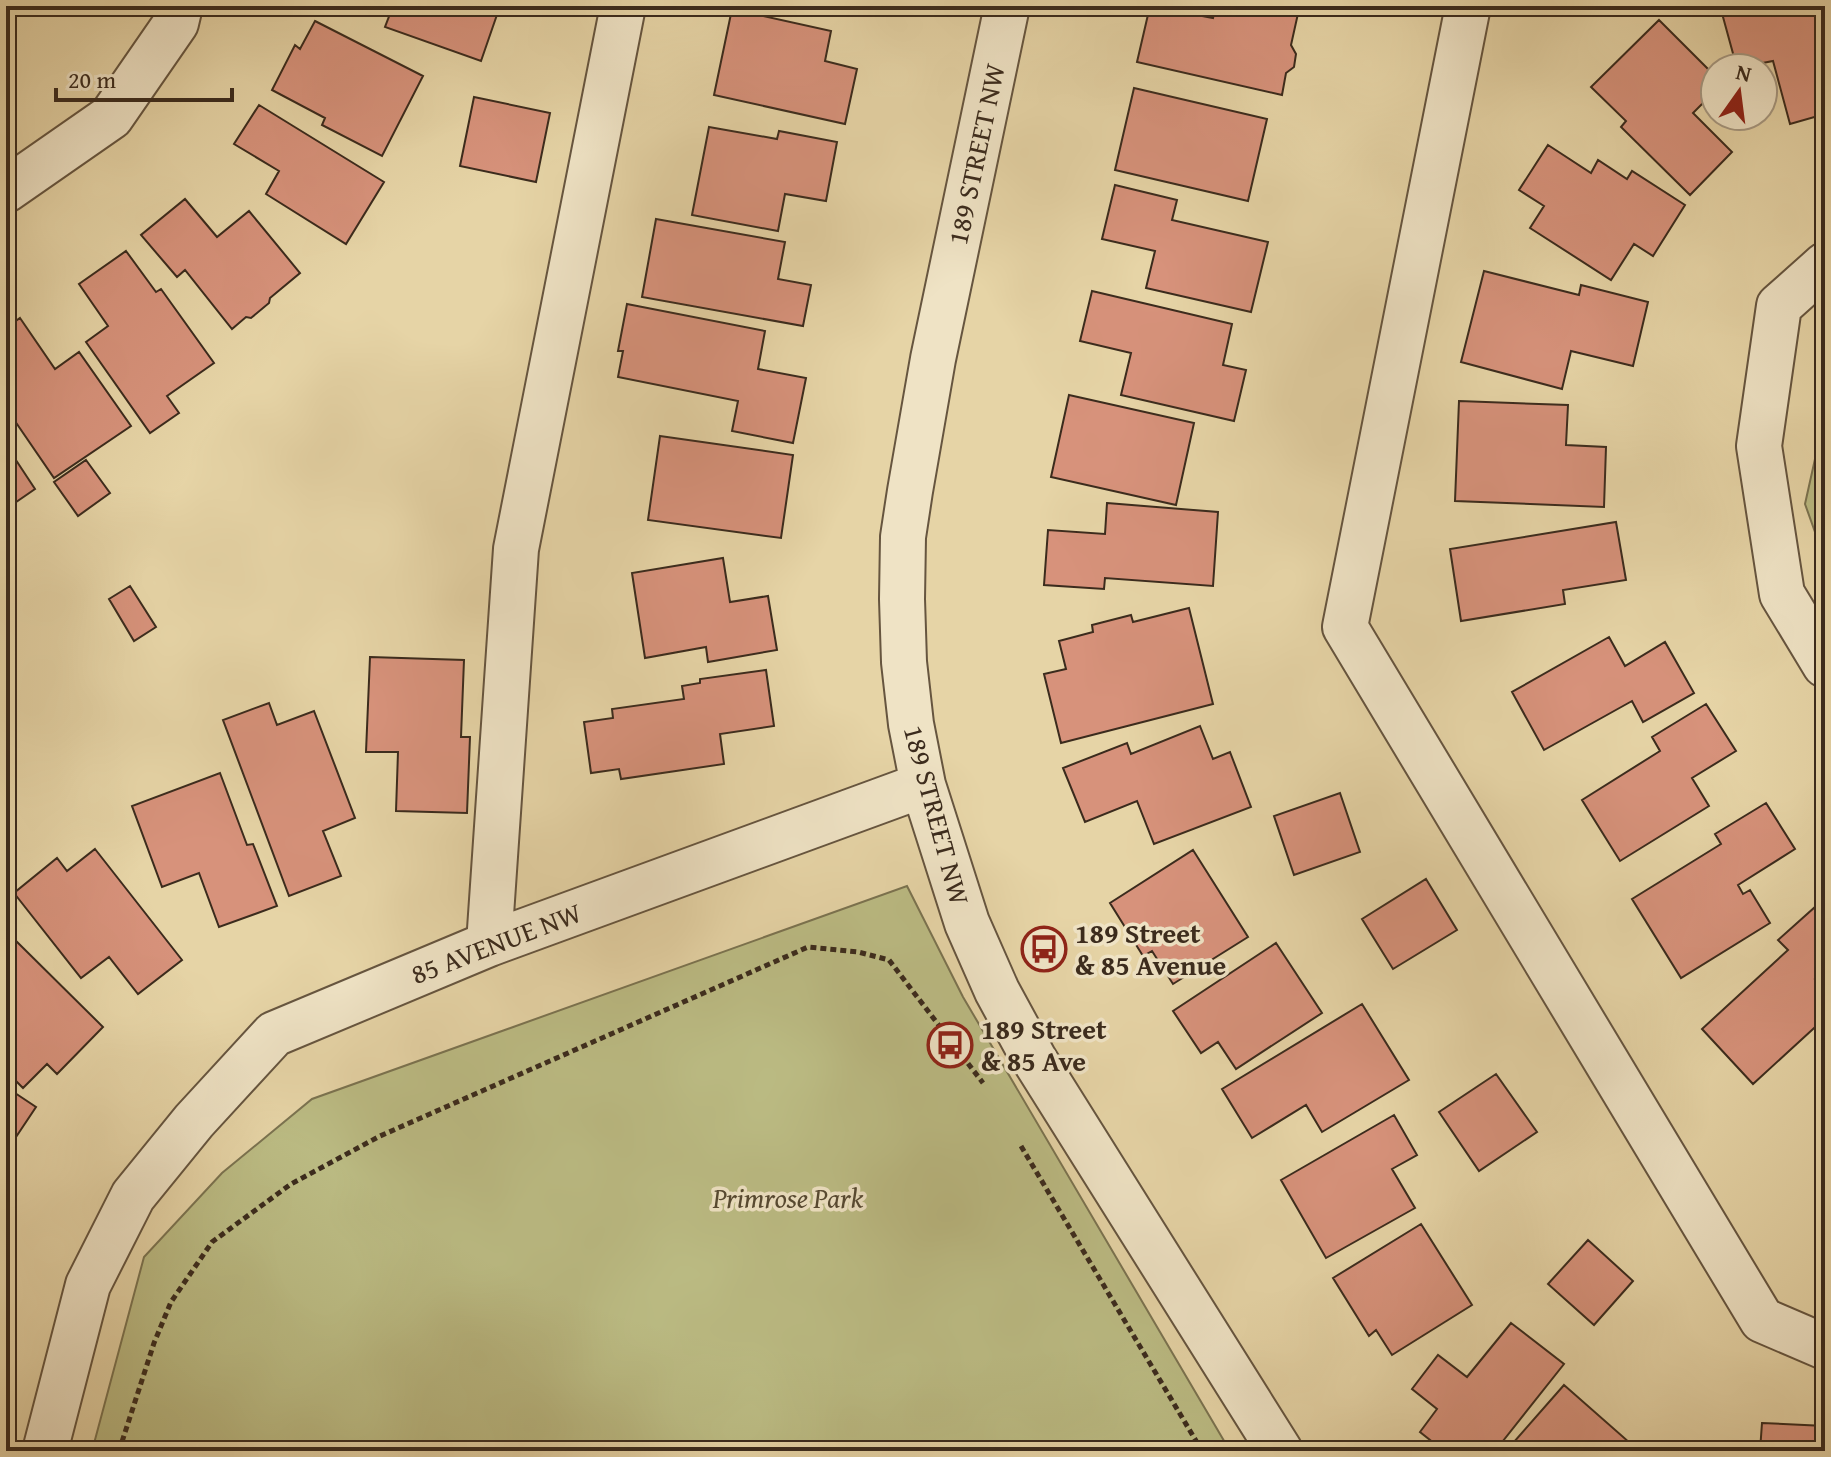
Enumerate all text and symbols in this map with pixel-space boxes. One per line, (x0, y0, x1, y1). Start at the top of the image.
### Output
scale bar (56, 52, 232, 102)
north arrow (1699, 52, 1779, 132)
text: N (1733, 55, 1755, 90)
street label: 189 STREET NW (936, 59, 1015, 248)
text: 20 m (68, 62, 116, 97)
street label: 189 STREET NW (894, 721, 981, 909)
street label: 85 AVENUE NW (405, 891, 587, 994)
place label: 189 Street & 85 Avenue (1075, 912, 1226, 985)
bus stop icon: 189 Street & 85 Avenue (1020, 925, 1068, 973)
place label: 189 Street & 85 Ave (981, 1008, 1107, 1081)
bus stop icon: 189 Street & 85 Ave (926, 1021, 974, 1069)
park label: Primrose Park (712, 1177, 864, 1218)

